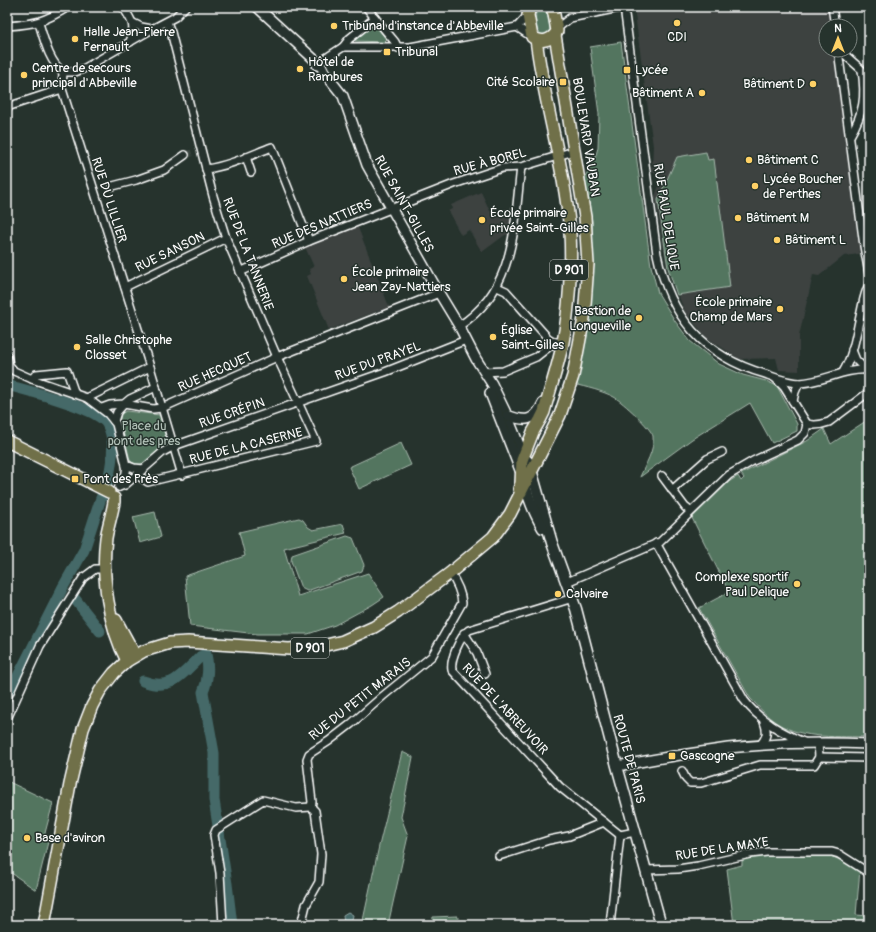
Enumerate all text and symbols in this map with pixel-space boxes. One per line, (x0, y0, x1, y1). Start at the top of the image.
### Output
place label: Tribunal d'instance d'Abbeville (342, 18, 504, 34)
marker: CDI (672, 18, 682, 28)
north arrow (818, 18, 858, 58)
marker: Tribunal d'instance d'Abbeville (329, 21, 339, 31)
text: N (834, 22, 842, 35)
place label: Halle Jean-Pierre Pernault (83, 24, 176, 55)
place label: CDI (667, 29, 687, 45)
marker: Halle Jean-Pierre Pernault (70, 34, 80, 44)
place label: Tribunal (395, 44, 438, 60)
marker: Tribunal (382, 47, 392, 57)
place label: Hôtel de Rambures (308, 54, 363, 85)
place label: Centre de secours principal d'Abbeville (32, 60, 137, 91)
place label: Lycée (635, 62, 668, 78)
marker: Hôtel de Rambures (295, 64, 305, 74)
marker: Lycée (622, 65, 632, 75)
marker: Centre de secours principal d'Abbeville (19, 70, 29, 80)
place label: Cité Scolaire (486, 74, 556, 90)
street label: BOULEVARD VAUBAN (569, 76, 603, 198)
place label: Bâtiment D (743, 76, 805, 92)
marker: Cité Scolaire (558, 77, 568, 87)
marker: Bâtiment D (808, 79, 818, 89)
place label: Bâtiment A (632, 85, 695, 101)
marker: Bâtiment A (697, 88, 707, 98)
street label: RUE À BOREL (452, 145, 528, 179)
place label: Bâtiment C (757, 152, 819, 168)
street label: RUE SAINT-GILLES (371, 153, 437, 255)
street label: RUE DU LILLIER (88, 155, 130, 245)
marker: Bâtiment C (744, 155, 754, 165)
street label: RUE PAUL DELIQUE (650, 162, 682, 272)
place label: Lycée Boucher de Perthes (763, 171, 844, 202)
marker: Lycée Boucher de Perthes (750, 181, 760, 191)
street label: RUE DE LA TANNERIE (219, 195, 277, 313)
street label: RUE DES NATTIERS (270, 196, 374, 252)
place label: École primaire privée Saint-Gilles (490, 205, 589, 236)
place label: Bâtiment M (746, 210, 809, 226)
marker: Bâtiment M (733, 213, 743, 223)
marker: École primaire privée Saint-Gilles (477, 215, 487, 225)
street label: RUE SANSON (133, 228, 207, 276)
place label: Bâtiment L (785, 232, 846, 248)
marker: Bâtiment L (772, 235, 782, 245)
road number: D 901 (550, 260, 588, 280)
place label: École primaire Jean Zay-Nattiers (352, 264, 451, 295)
marker: École primaire Jean Zay-Nattiers (339, 274, 349, 284)
place label: École primaire Champ de Mars (690, 294, 773, 325)
place label: Bastion de Longueville (569, 303, 632, 334)
marker: École primaire Champ de Mars (775, 304, 785, 314)
marker: Bastion de Longueville (634, 313, 644, 323)
place label: Église Saint-Gilles (501, 322, 564, 353)
place label: Salle Christophe Closset (85, 332, 173, 363)
marker: Église Saint-Gilles (488, 332, 498, 342)
street label: RUE DU PRAYEL (333, 338, 423, 384)
marker: Salle Christophe Closset (72, 342, 82, 352)
street label: RUE HECQUET (176, 349, 254, 395)
street label: RUE CRÉPIN (197, 394, 267, 432)
park label: Place du pont des pres (108, 418, 180, 449)
street label: RUE DE LA CASERNE (188, 424, 304, 468)
place label: Pont des Près (83, 471, 158, 487)
marker: Pont des Près (70, 474, 80, 484)
place label: Complexe sportif Paul Delique (695, 569, 790, 600)
marker: Complexe sportif Paul Delique (792, 579, 802, 589)
place label: Calvaire (566, 586, 609, 602)
marker: Calvaire (553, 589, 563, 599)
road number: D 901 (291, 638, 329, 658)
street label: RUE DU PETIT MARAIS (306, 654, 414, 744)
street label: RUE DE L'ABREUVOIR (459, 660, 552, 758)
street label: ROUTE DE PARIS (609, 713, 649, 805)
place label: Gascogne (680, 748, 735, 764)
marker: Gascogne (667, 751, 677, 761)
place label: Base d'aviron (35, 830, 105, 846)
marker: Base d'aviron (22, 833, 32, 843)
street label: RUE DE LA MAYE (674, 834, 770, 864)

